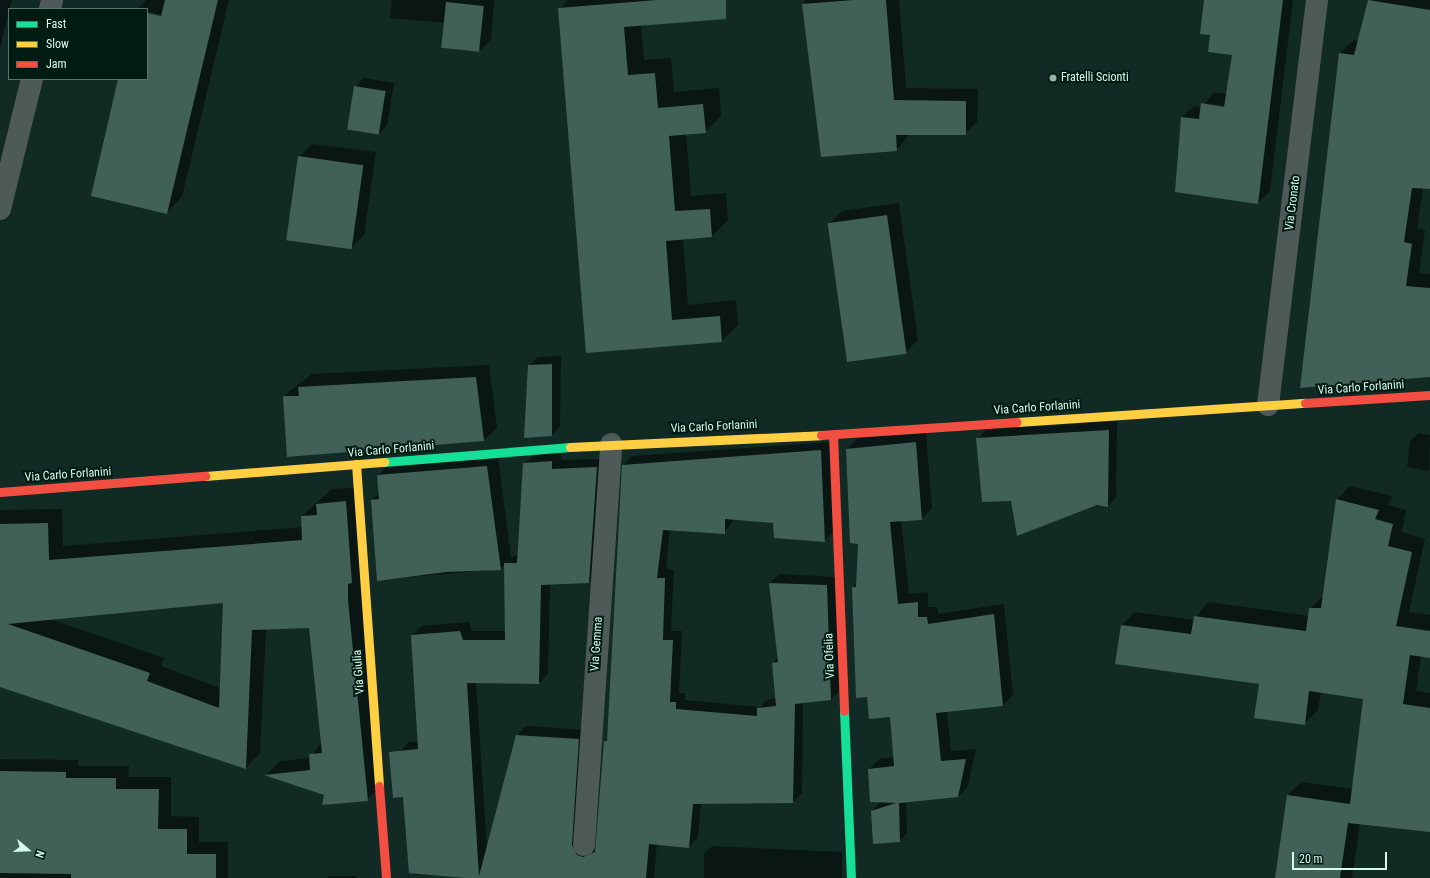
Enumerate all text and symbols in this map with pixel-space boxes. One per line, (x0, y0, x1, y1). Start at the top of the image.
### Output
legend (8, 8, 148, 80)
text: Fast (46, 17, 66, 31)
text: Slow (46, 37, 69, 51)
text: Jam (46, 57, 67, 71)
place label: Fratelli Scionti (1061, 71, 1129, 85)
marker: Fratelli Scionti (1048, 73, 1058, 83)
street label: Via Cronato (1282, 175, 1304, 231)
street label: Via Carlo Forlanini (1317, 378, 1405, 398)
street label: Via Carlo Forlanini (993, 398, 1081, 418)
street label: Via Carlo Forlanini (670, 418, 758, 436)
street label: Via Carlo Forlanini (347, 439, 435, 461)
street label: Via Carlo Forlanini (24, 465, 112, 485)
street label: Via Gemma (588, 616, 606, 672)
street label: Via Ofelia (822, 633, 838, 679)
street label: Via Giulia (350, 649, 368, 695)
north arrow (8, 830, 48, 870)
scale bar (1294, 844, 1389, 870)
text: N (33, 849, 47, 859)
text: 20 m (1299, 852, 1323, 866)

